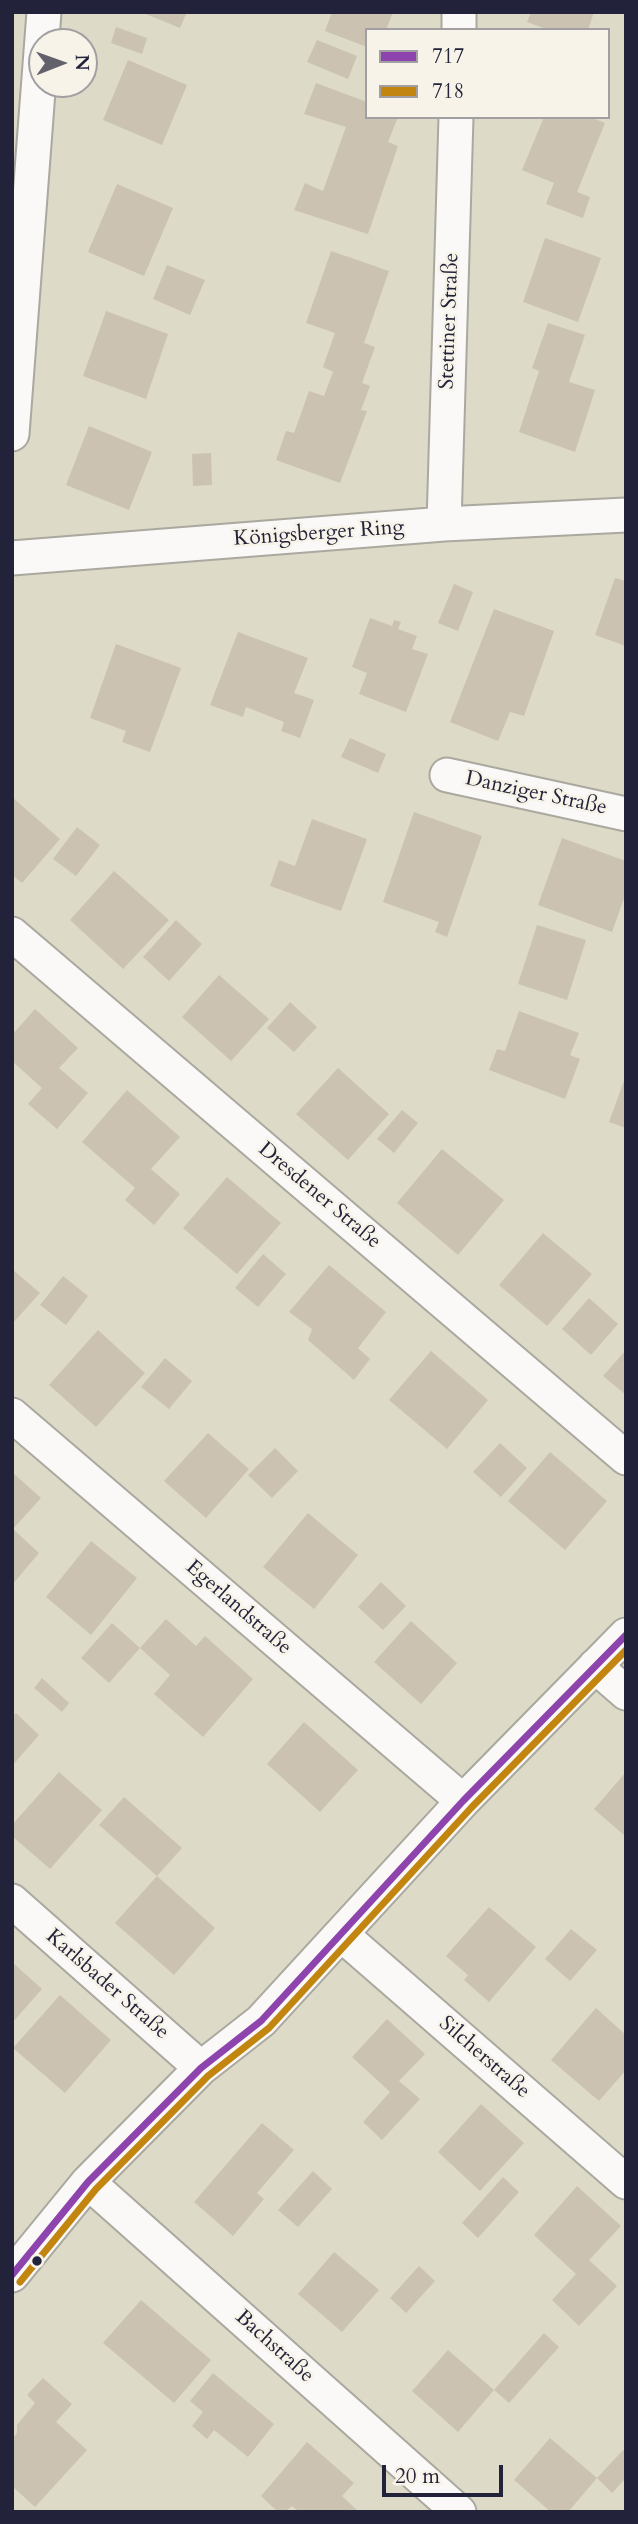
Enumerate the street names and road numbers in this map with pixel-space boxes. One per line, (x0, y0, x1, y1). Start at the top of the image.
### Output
street label: Stettiner Straße (435, 252, 465, 390)
street label: Königsberger Ring (233, 515, 405, 553)
street label: Danziger Straße (463, 767, 609, 821)
street label: Dresdener Straße (252, 1137, 386, 1255)
street label: Egerlandstraße (180, 1555, 296, 1661)
street label: Karlsbader Straße (40, 1925, 174, 2045)
street label: Silcherstraße (433, 2012, 535, 2104)
street label: Bachstraße (230, 2305, 318, 2389)

